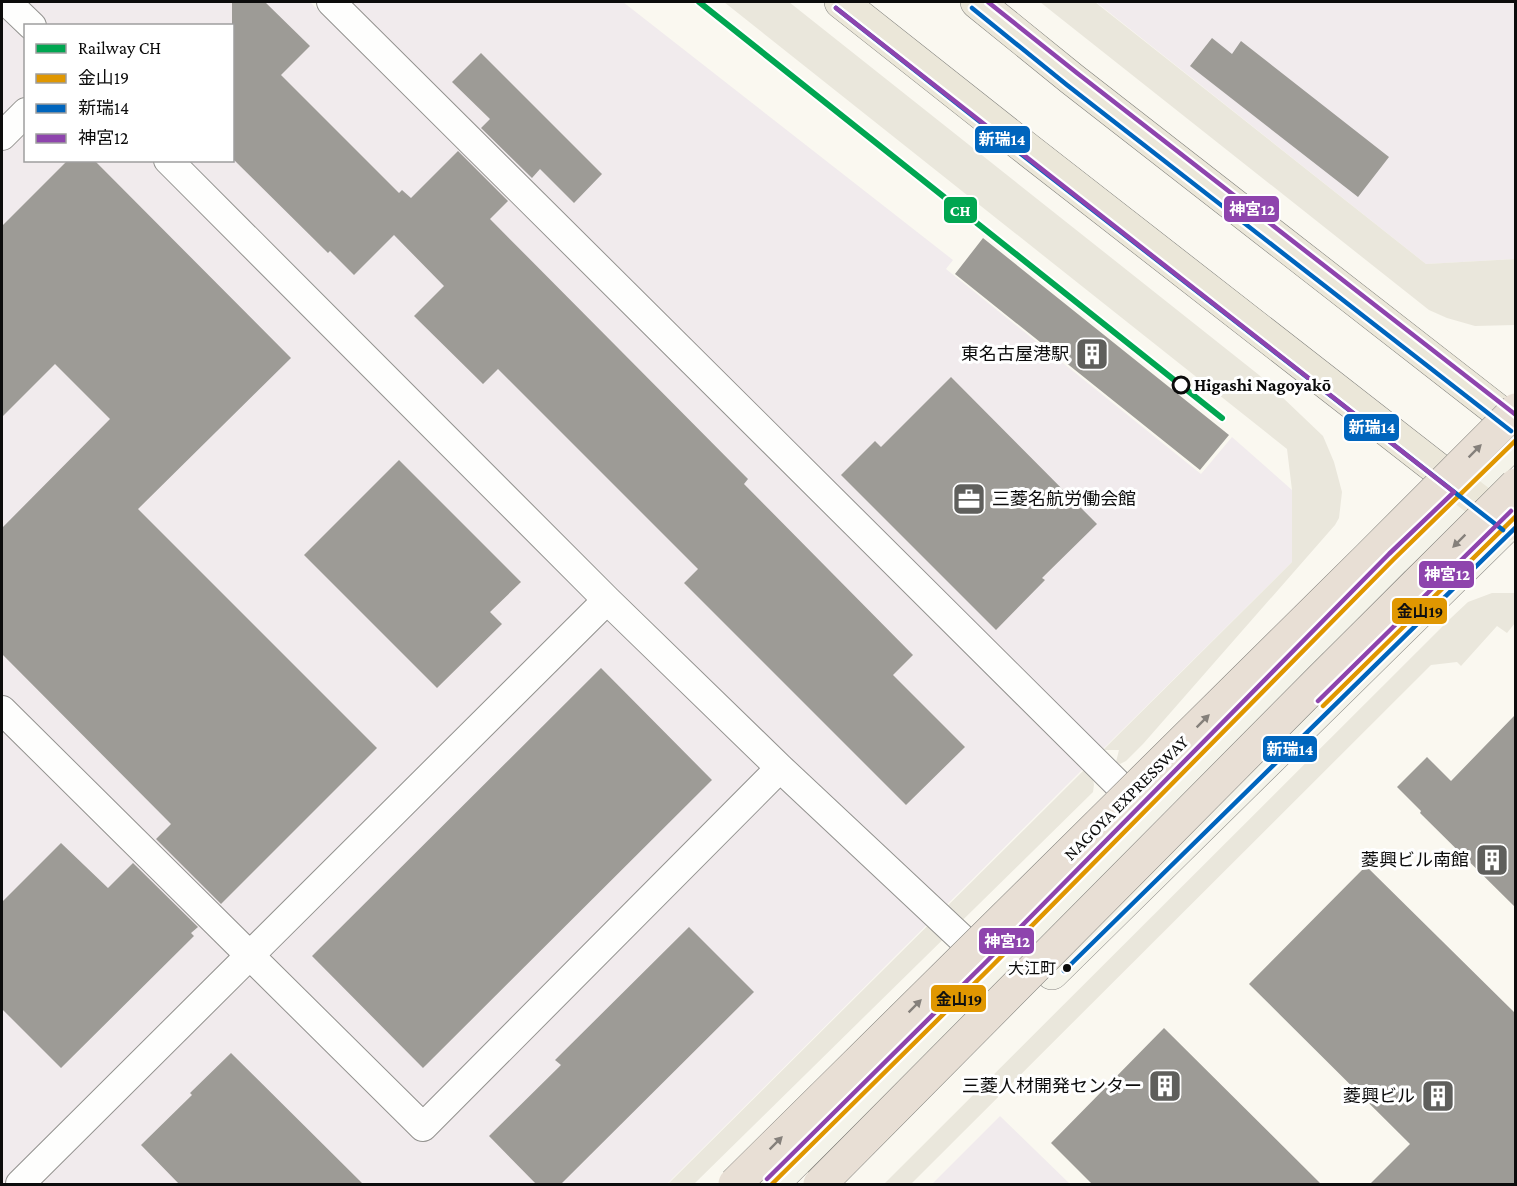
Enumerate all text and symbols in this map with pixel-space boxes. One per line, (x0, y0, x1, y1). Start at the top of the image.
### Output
legend (24, 24, 234, 162)
text: Railway CH (78, 38, 161, 58)
text: 金山19 (78, 68, 129, 88)
text: 新瑞14 (78, 98, 129, 118)
line badge: 新瑞14 (974, 125, 1031, 154)
text: 神宮12 (78, 128, 129, 148)
text: 新瑞14 (979, 131, 1026, 148)
line badge: 神宮12 (1223, 195, 1280, 223)
line badge: CH (943, 196, 978, 224)
text: 神宮12 (1229, 200, 1275, 218)
text: CH (950, 202, 970, 219)
building icon: 東名古屋港駅 (1074, 336, 1110, 372)
place label: 東名古屋港駅 (961, 344, 1069, 364)
place label: Higashi Nagoyakō (1194, 375, 1331, 395)
marker: Higashi Nagoyakō (1172, 376, 1190, 394)
line badge: 新瑞14 (1343, 413, 1400, 442)
text: 新瑞14 (1349, 419, 1396, 436)
one-way arrow (1468, 443, 1482, 458)
office icon: 三菱名航労働会館 (951, 481, 987, 517)
place label: 三菱名航労働会館 (992, 489, 1136, 509)
one-way arrow (1453, 534, 1467, 548)
line badge: 神宮12 (1418, 560, 1475, 589)
text: 神宮12 (1424, 565, 1470, 583)
line badge: 金山19 (1391, 597, 1448, 625)
text: 金山19 (1397, 603, 1443, 620)
one-way arrow (1195, 715, 1209, 729)
street label: NAGOYA EXPRESSWAY (1060, 731, 1193, 864)
line badge: 新瑞14 (1262, 735, 1318, 763)
text: 新瑞14 (1267, 741, 1314, 758)
building icon: 菱興ビル南館 (1474, 842, 1510, 878)
place label: 菱興ビル南館 (1361, 850, 1469, 870)
line badge: 神宮12 (978, 927, 1035, 955)
text: 神宮12 (984, 932, 1030, 950)
place label: 大江町 (1008, 960, 1056, 977)
marker: 大江町 (1061, 962, 1073, 974)
line badge: 金山19 (930, 984, 987, 1013)
text: 金山19 (936, 991, 982, 1008)
one-way arrow (907, 1000, 921, 1014)
building icon: 三菱人材開発センター (1147, 1068, 1183, 1104)
place label: 三菱人材開発センター (962, 1076, 1142, 1096)
building icon: 菱興ビル (1420, 1078, 1456, 1114)
place label: 菱興ビル (1343, 1086, 1415, 1106)
one-way arrow (769, 1137, 783, 1151)

